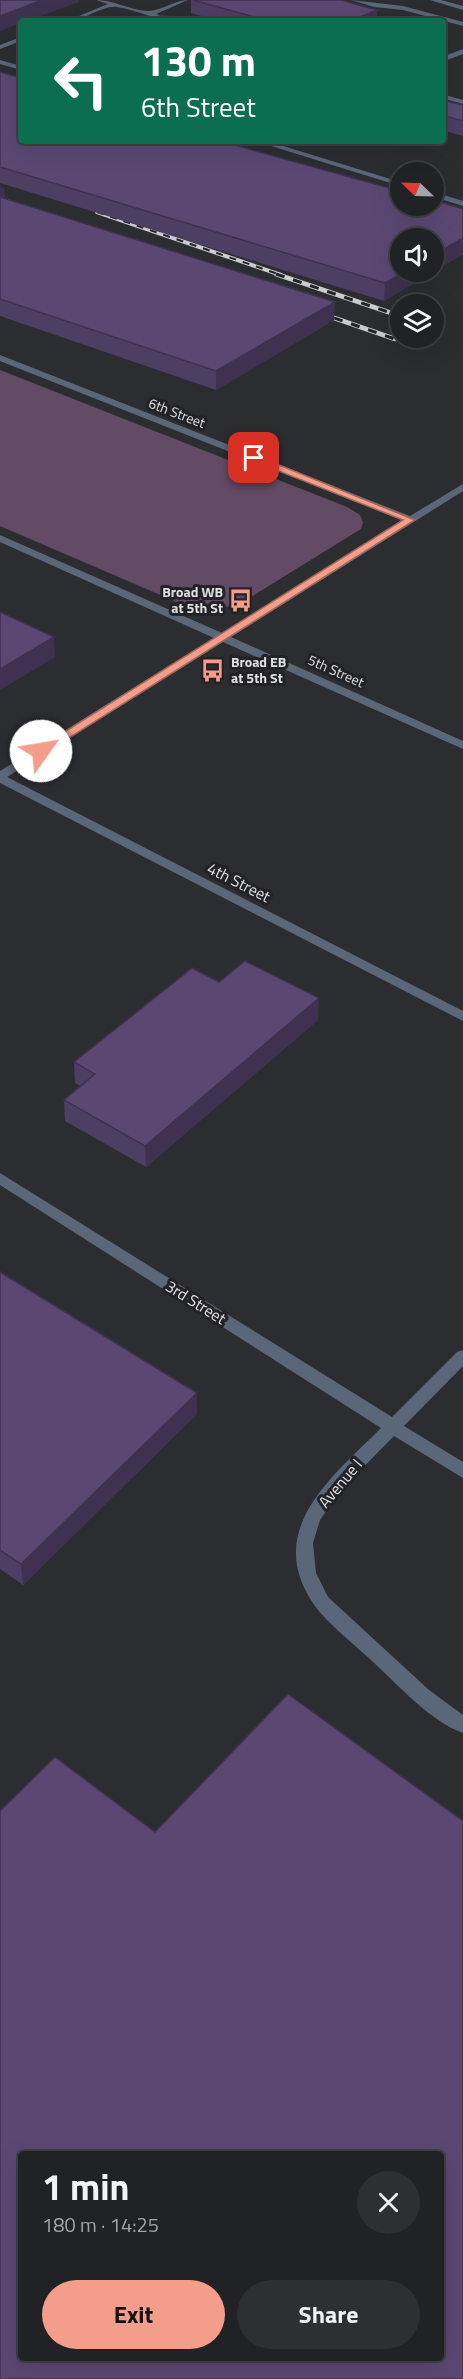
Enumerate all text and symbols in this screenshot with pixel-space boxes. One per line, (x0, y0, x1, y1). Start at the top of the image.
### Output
text: 130 m (141, 28, 256, 92)
icon: left (42, 42, 120, 120)
text: 6th Street (141, 86, 256, 127)
north arrow (390, 162, 444, 216)
map controls (390, 162, 444, 348)
button: sound (390, 228, 444, 282)
button: layers (390, 294, 444, 348)
street label: 6th Street (146, 392, 209, 433)
pin (228, 432, 279, 483)
icon: arrive (237, 441, 270, 474)
place label: Broad WB at 5th St (162, 581, 223, 618)
bus stop icon: Broad WB at 5th St (228, 587, 254, 613)
street label: 5th Street (305, 649, 368, 692)
place label: Broad EB at 5th St (231, 651, 286, 688)
bus stop icon: Broad EB at 5th St (200, 657, 226, 683)
position arrow (9, 719, 73, 783)
street label: 4th Street (203, 856, 275, 908)
street label: 3rd Street (161, 1274, 231, 1330)
street label: Avenue I (312, 1453, 368, 1513)
text: 1 min (42, 2159, 129, 2214)
button: close (357, 2171, 420, 2234)
text: 180 m · 14:25 (42, 2209, 159, 2240)
button: Exit (42, 2280, 225, 2349)
button: Share (237, 2280, 420, 2349)

